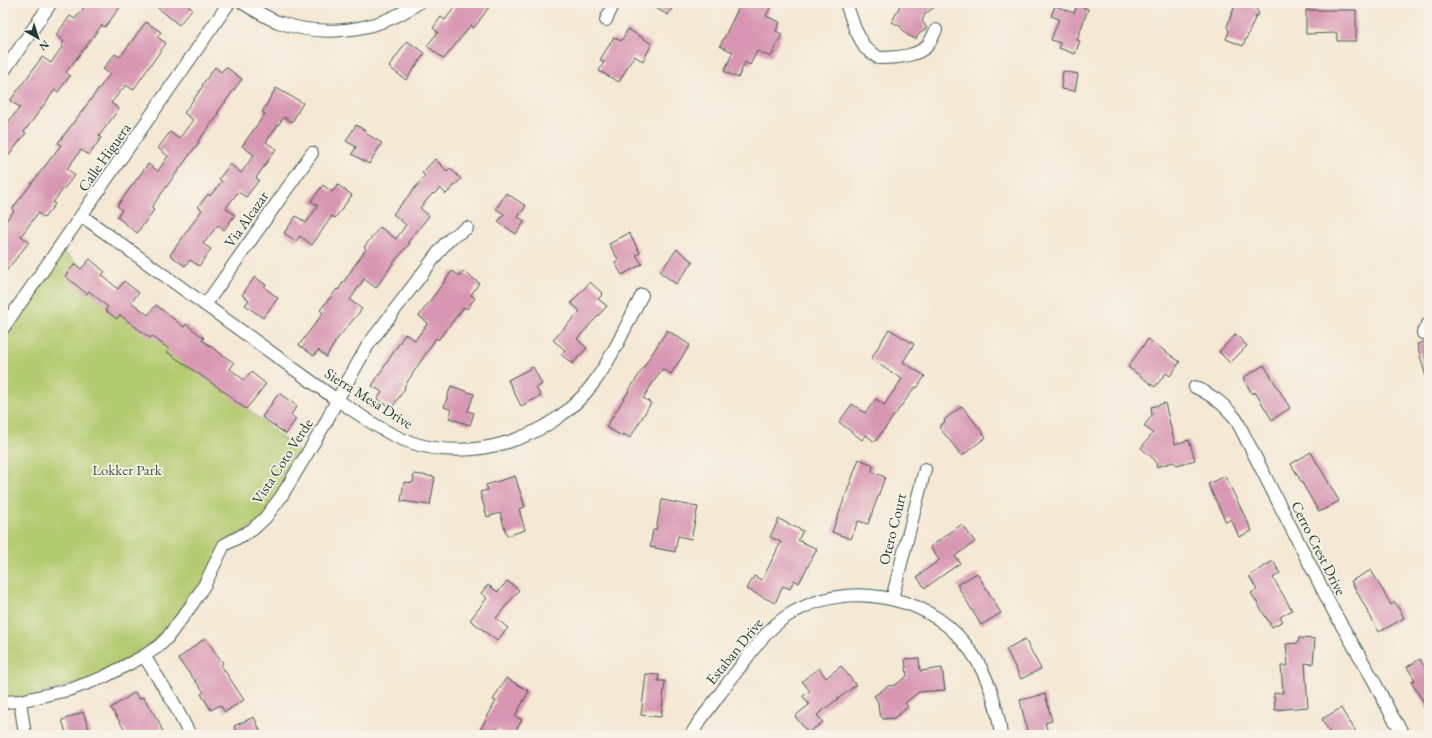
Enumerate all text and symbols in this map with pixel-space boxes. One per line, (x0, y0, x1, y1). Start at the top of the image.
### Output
north arrow (18, 18, 58, 58)
text: N (36, 38, 52, 54)
street label: Calle Higuera (73, 119, 135, 195)
street label: Via Alcazar (220, 187, 272, 251)
street label: Sierra Mesa Drive (321, 363, 417, 433)
street label: Vista Coto Verde (247, 415, 317, 507)
park label: Lokker Park (92, 460, 163, 479)
street label: Otero Court (874, 491, 910, 567)
street label: Cerro Crest Drive (1287, 498, 1351, 598)
street label: Estaban Drive (701, 614, 767, 688)

